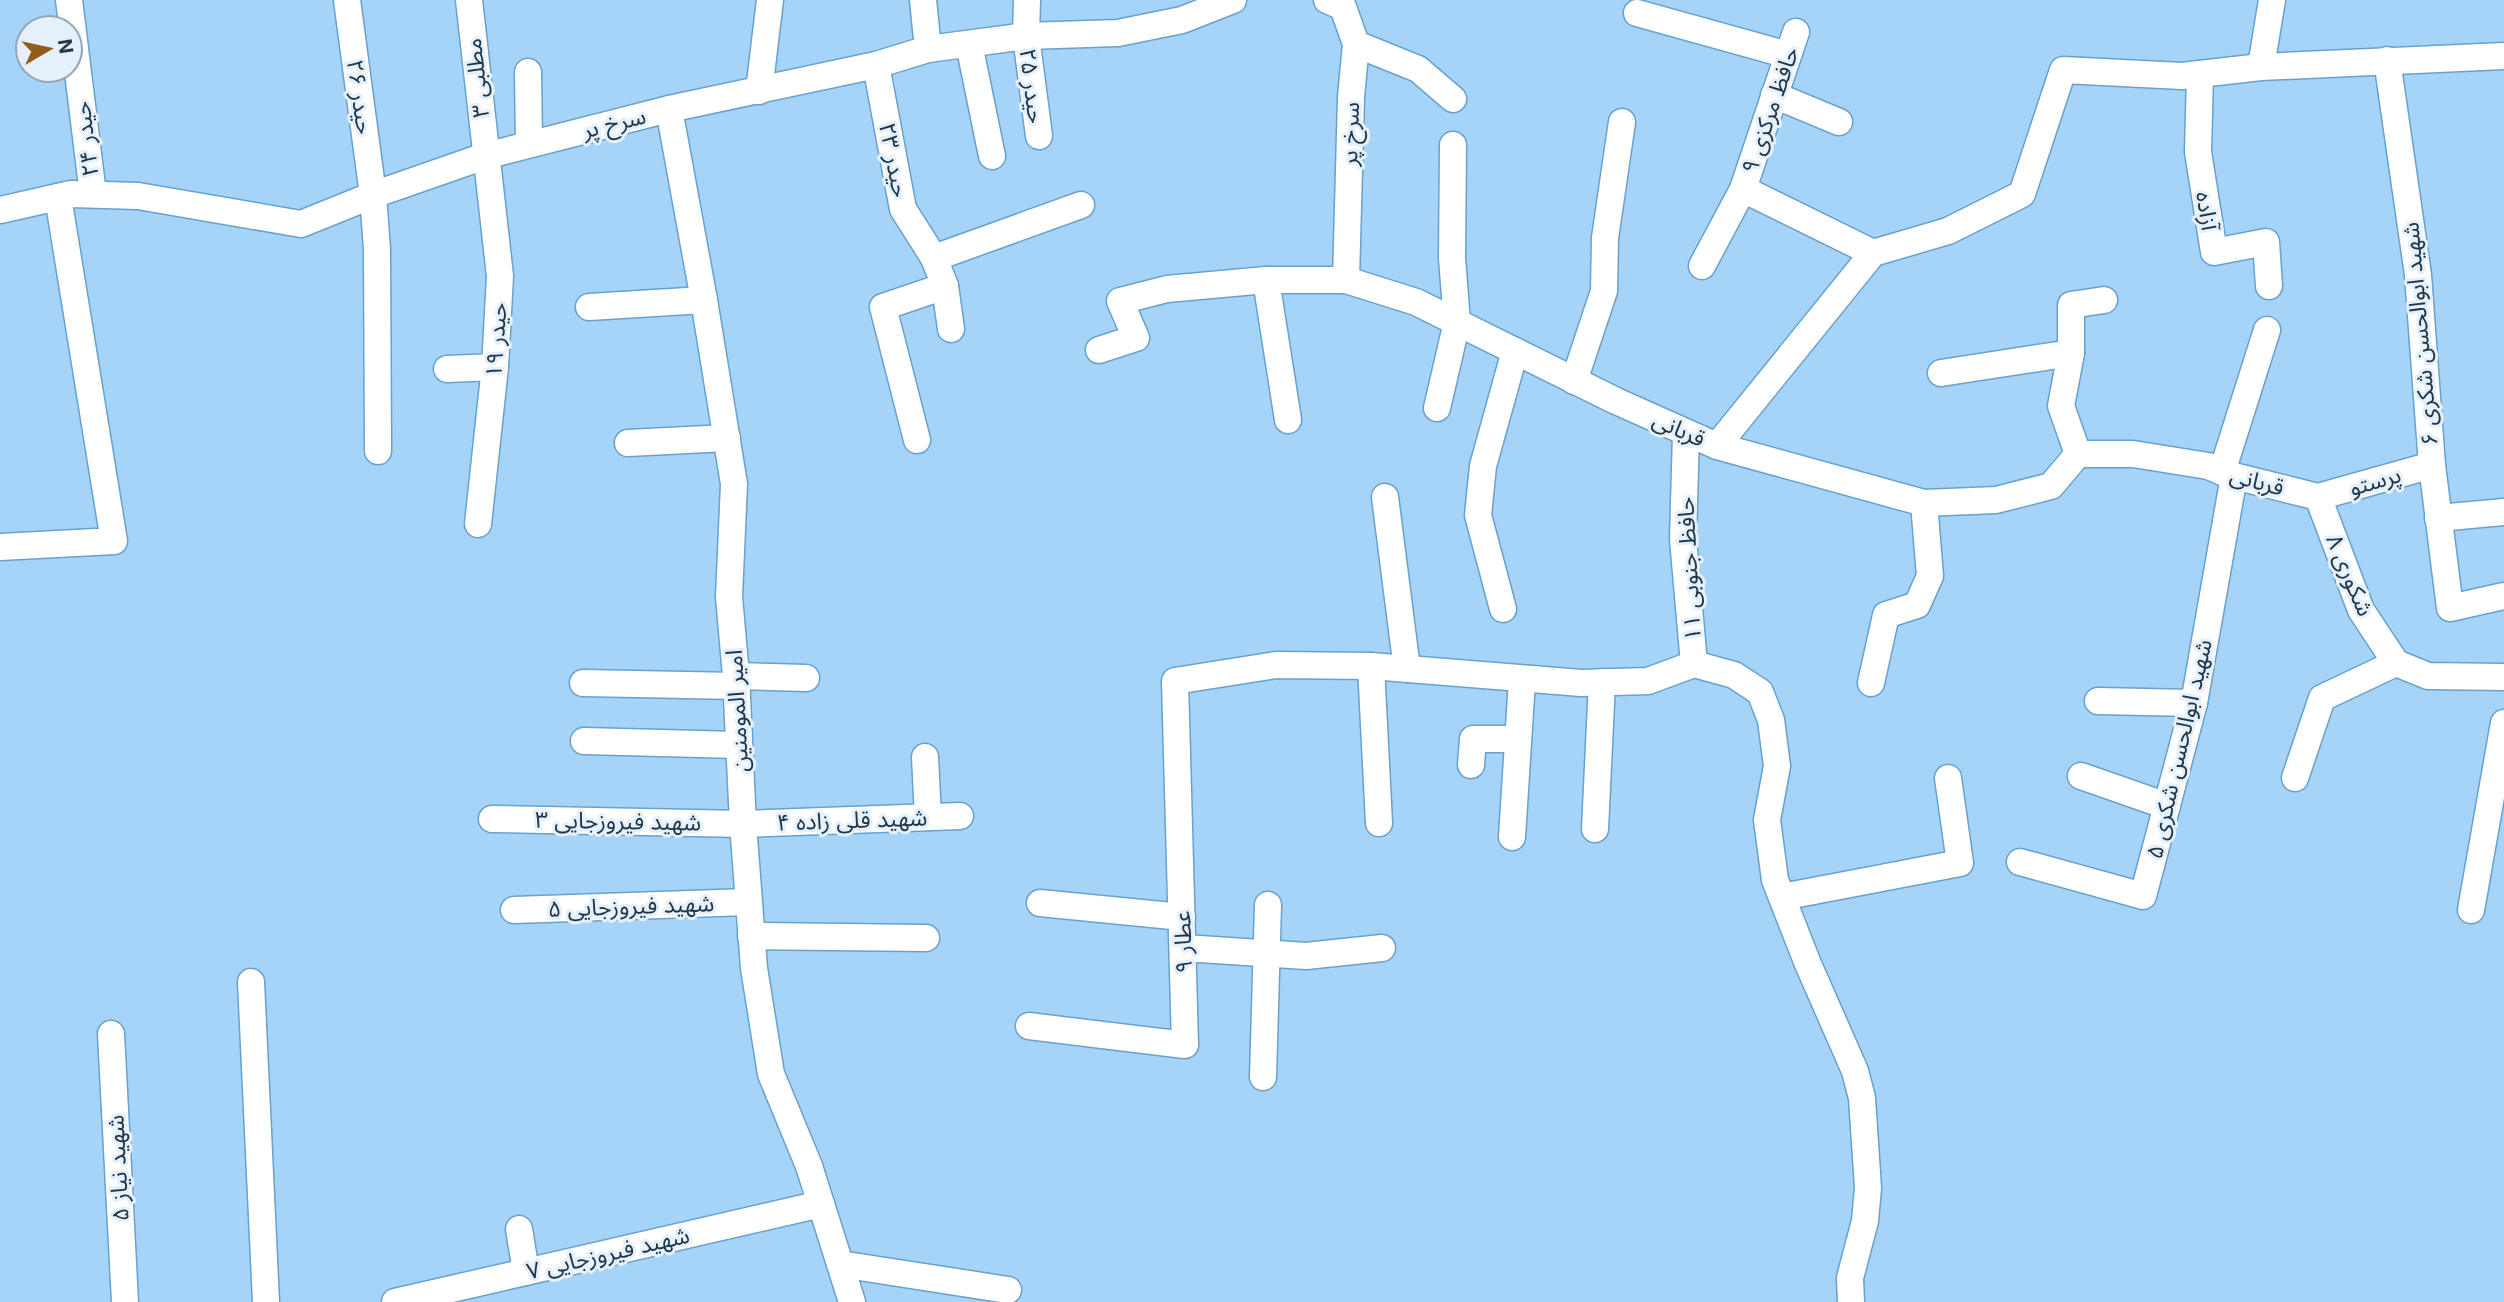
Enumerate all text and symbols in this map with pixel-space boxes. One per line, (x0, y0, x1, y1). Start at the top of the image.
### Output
north arrow (14, 14, 84, 84)
text: N (53, 37, 78, 55)
street label: مطلبی ۳ (459, 37, 495, 119)
street label: حافظ مرکزی ۹ (1735, 43, 1805, 177)
street label: حیدر ۲۵ (1013, 47, 1051, 125)
street label: حیدر ۲۶ (341, 58, 379, 136)
street label: حیدر ۲۴ (67, 100, 105, 178)
street label: سرخ پر (1335, 101, 1368, 168)
street label: سرخ پر (578, 102, 649, 148)
street label: حیدر ۲۳ (873, 120, 915, 200)
street label: آزاده (2190, 190, 2224, 234)
street label: شهید ابوالحسن شکری ۶ (2396, 221, 2444, 447)
street label: حیدر ۱۹ (479, 301, 513, 379)
street label: قربانی (1648, 405, 1710, 453)
street label: قربانی (2227, 460, 2287, 502)
street label: پرستو (2346, 460, 2405, 503)
street label: حافظ جنوبی ۱۱ (1671, 496, 1707, 642)
street label: شکوری ۸ (2320, 530, 2380, 620)
street label: شهید ابوالحسن شکری ۵ (2140, 637, 2218, 861)
street label: امیر المومنین (720, 649, 754, 773)
street label: شهید قلی زاده ۴ (776, 803, 928, 837)
street label: شهید فیروزجایی ۳ (535, 806, 701, 836)
street label: شهید فیروزجایی ۵ (547, 889, 715, 923)
street label: عطار ۹ (1168, 910, 1198, 974)
street label: شهید نیاز ۵ (101, 1114, 135, 1222)
street label: شهید فیروزجایی ۷ (524, 1221, 692, 1285)

